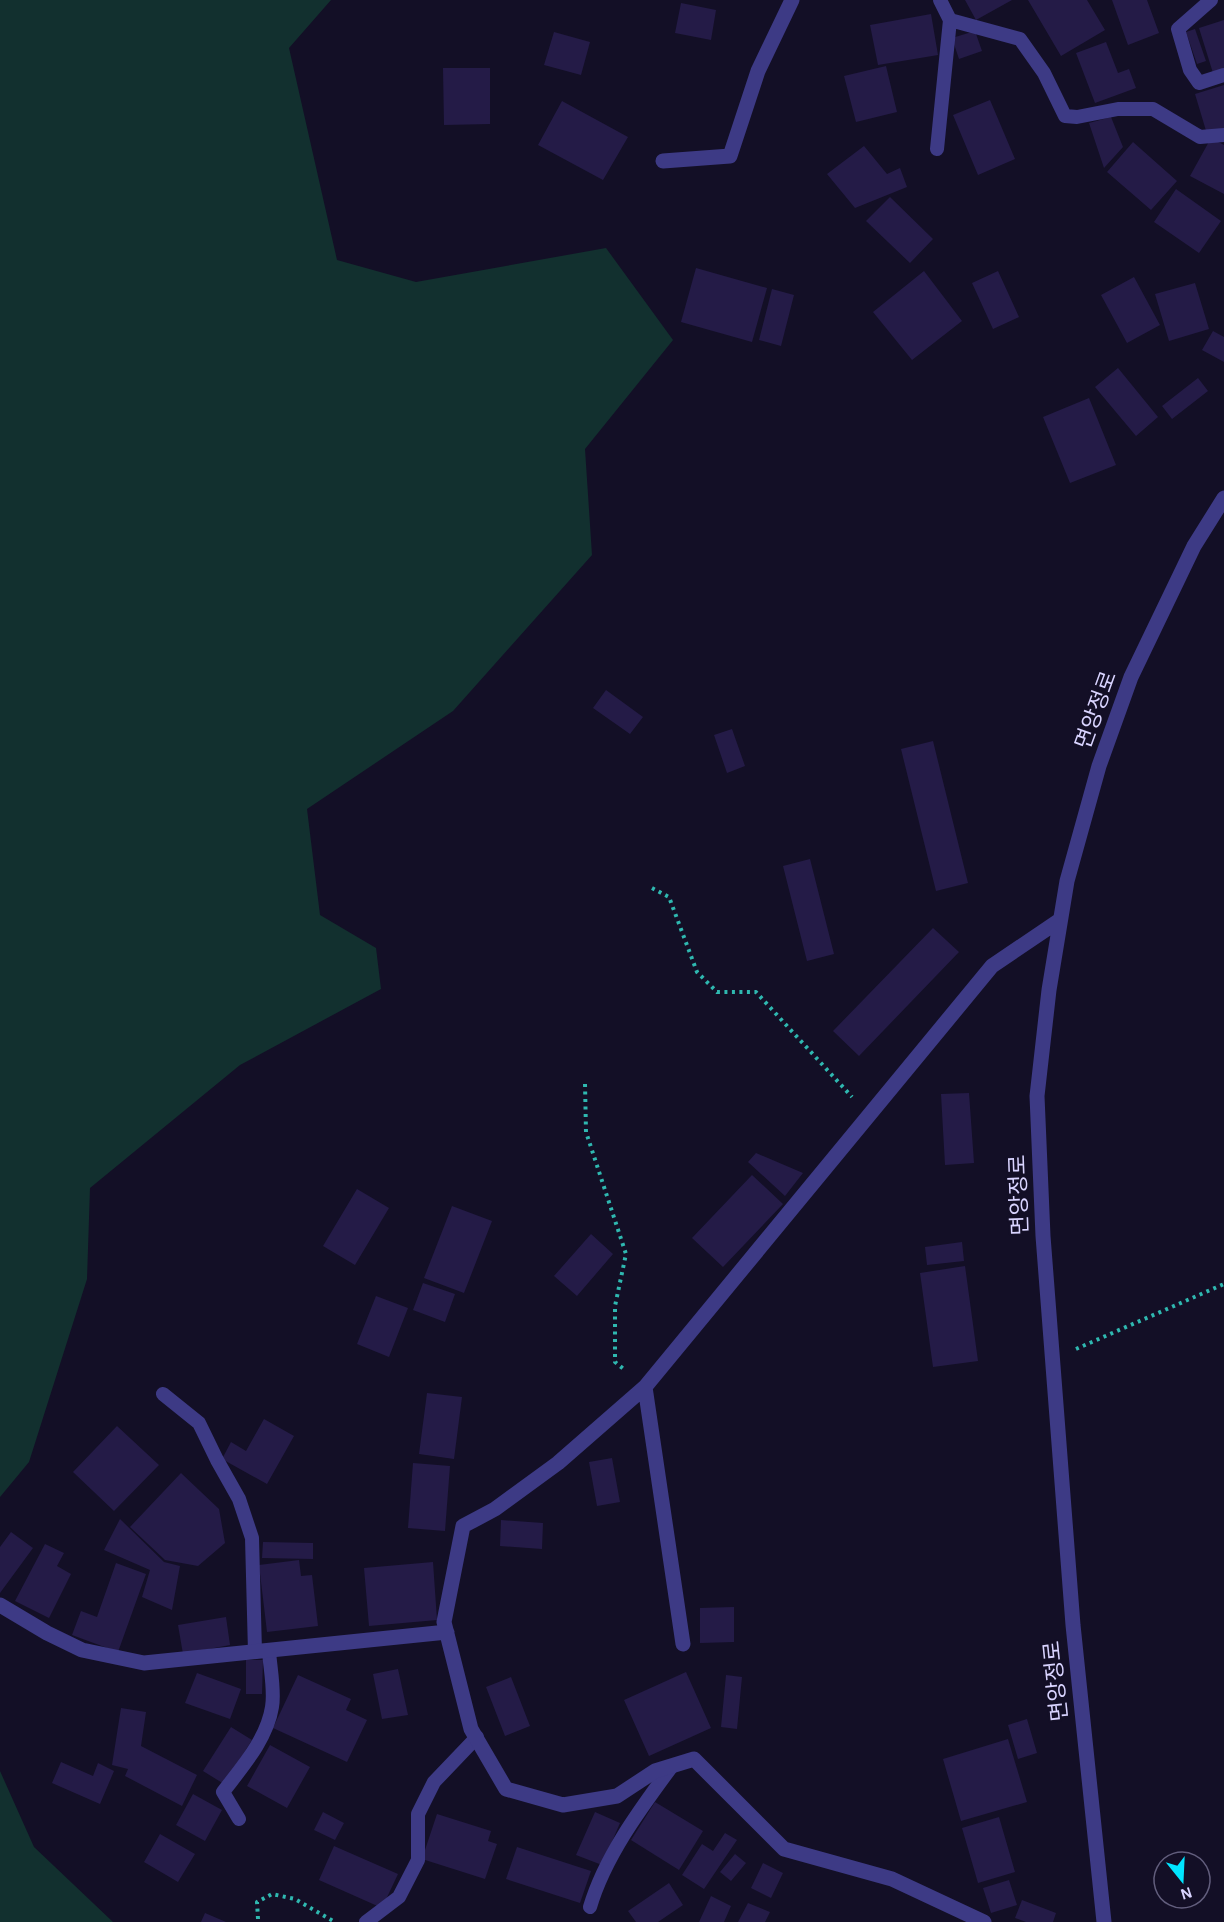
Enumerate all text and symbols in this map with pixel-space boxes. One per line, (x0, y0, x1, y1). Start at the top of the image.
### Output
street label: 면앙정로 (1071, 668, 1120, 752)
street label: 면앙정로 (1006, 1154, 1031, 1236)
street label: 면앙정로 (1040, 1640, 1071, 1723)
north arrow (1152, 1850, 1212, 1910)
text: N (1179, 1884, 1194, 1903)

